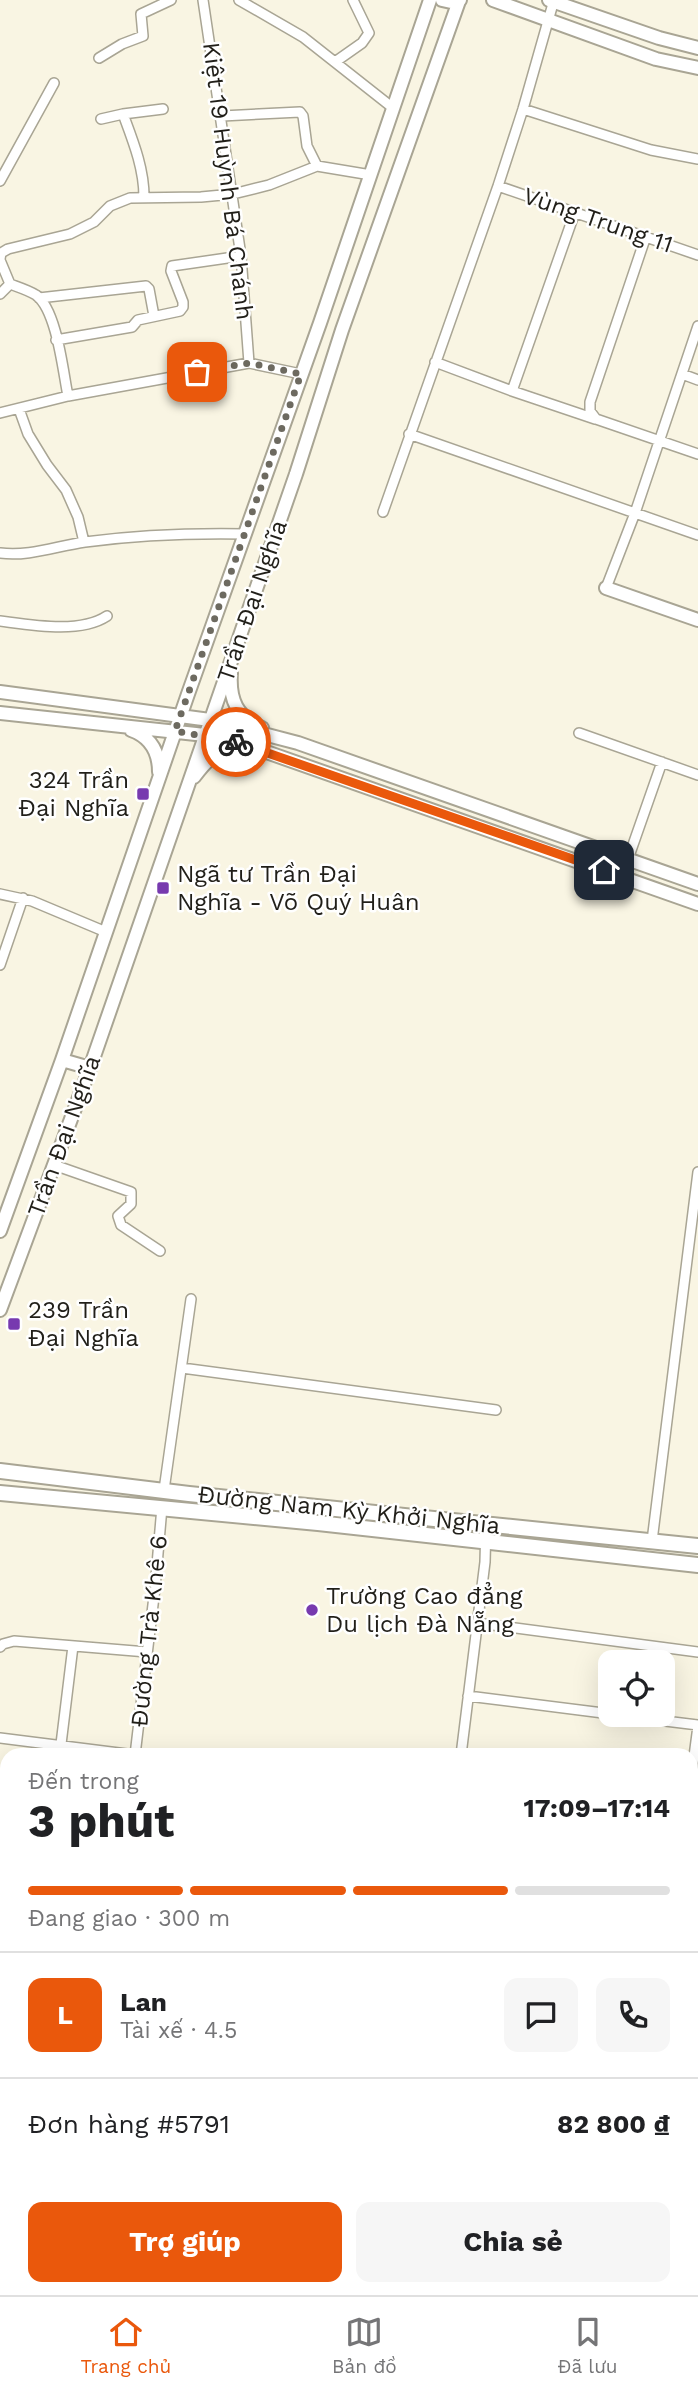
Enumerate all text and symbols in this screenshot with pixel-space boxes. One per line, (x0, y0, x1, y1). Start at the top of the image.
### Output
street label: Kiệt 19 Huỳnh Bá Chánh (197, 40, 259, 322)
street label: Vùng Trung 11 (520, 181, 676, 259)
pin (167, 342, 227, 402)
icon: bag (178, 353, 216, 391)
street label: Trần Đại Nghĩa (211, 516, 293, 686)
courier (201, 707, 271, 777)
icon: bike (217, 723, 255, 761)
place label: 324 Trần Đại Nghĩa (18, 766, 129, 822)
marker: 324 Trần Đại Nghĩa (135, 786, 151, 802)
pin (574, 840, 634, 900)
icon: home (585, 851, 623, 889)
place label: Ngã tư Trần Đại Nghĩa - Võ Quý Huân (177, 860, 420, 916)
marker: Ngã tư Trần Đại Nghĩa - Võ Quý Huân (155, 880, 171, 896)
street label: Trần Đại Nghĩa (22, 1051, 106, 1221)
place label: 239 Trần Đại Nghĩa (28, 1296, 139, 1352)
marker: 239 Trần Đại Nghĩa (6, 1316, 22, 1332)
street label: Đường Nam Kỳ Khởi Nghĩa (196, 1480, 502, 1540)
street label: Đường Trà Khê 6 (125, 1534, 173, 1728)
place label: Trường Cao đẳng Du lịch Đà Nẵng (326, 1581, 523, 1638)
marker: Trường Cao đẳng Du lịch Đà Nẵng (304, 1602, 320, 1618)
map controls (598, 1650, 675, 1727)
button: locate (598, 1650, 675, 1727)
text: Đến trong (28, 1768, 139, 1795)
text: 17:09–17:14 (524, 1793, 670, 1823)
text: 3 phút (28, 1794, 174, 1848)
text: Đang giao · 300 m (28, 1905, 230, 1932)
button: chat (504, 1978, 578, 2052)
button: phone (596, 1978, 670, 2052)
text: Lan (120, 1987, 167, 2017)
text: L (57, 2000, 73, 2030)
text: Tài xế · 4.5 (120, 2017, 237, 2044)
text: Đơn hàng #5791 (28, 2109, 230, 2139)
text: 82 800 ₫ (557, 2109, 670, 2139)
button: Trợ giúp (28, 2202, 342, 2282)
button: Chia sẻ (356, 2202, 670, 2282)
tab: Trang chủ (80, 2313, 171, 2378)
tab: Bản đồ (332, 2313, 397, 2378)
tab: Đã lưu (558, 2313, 618, 2378)

